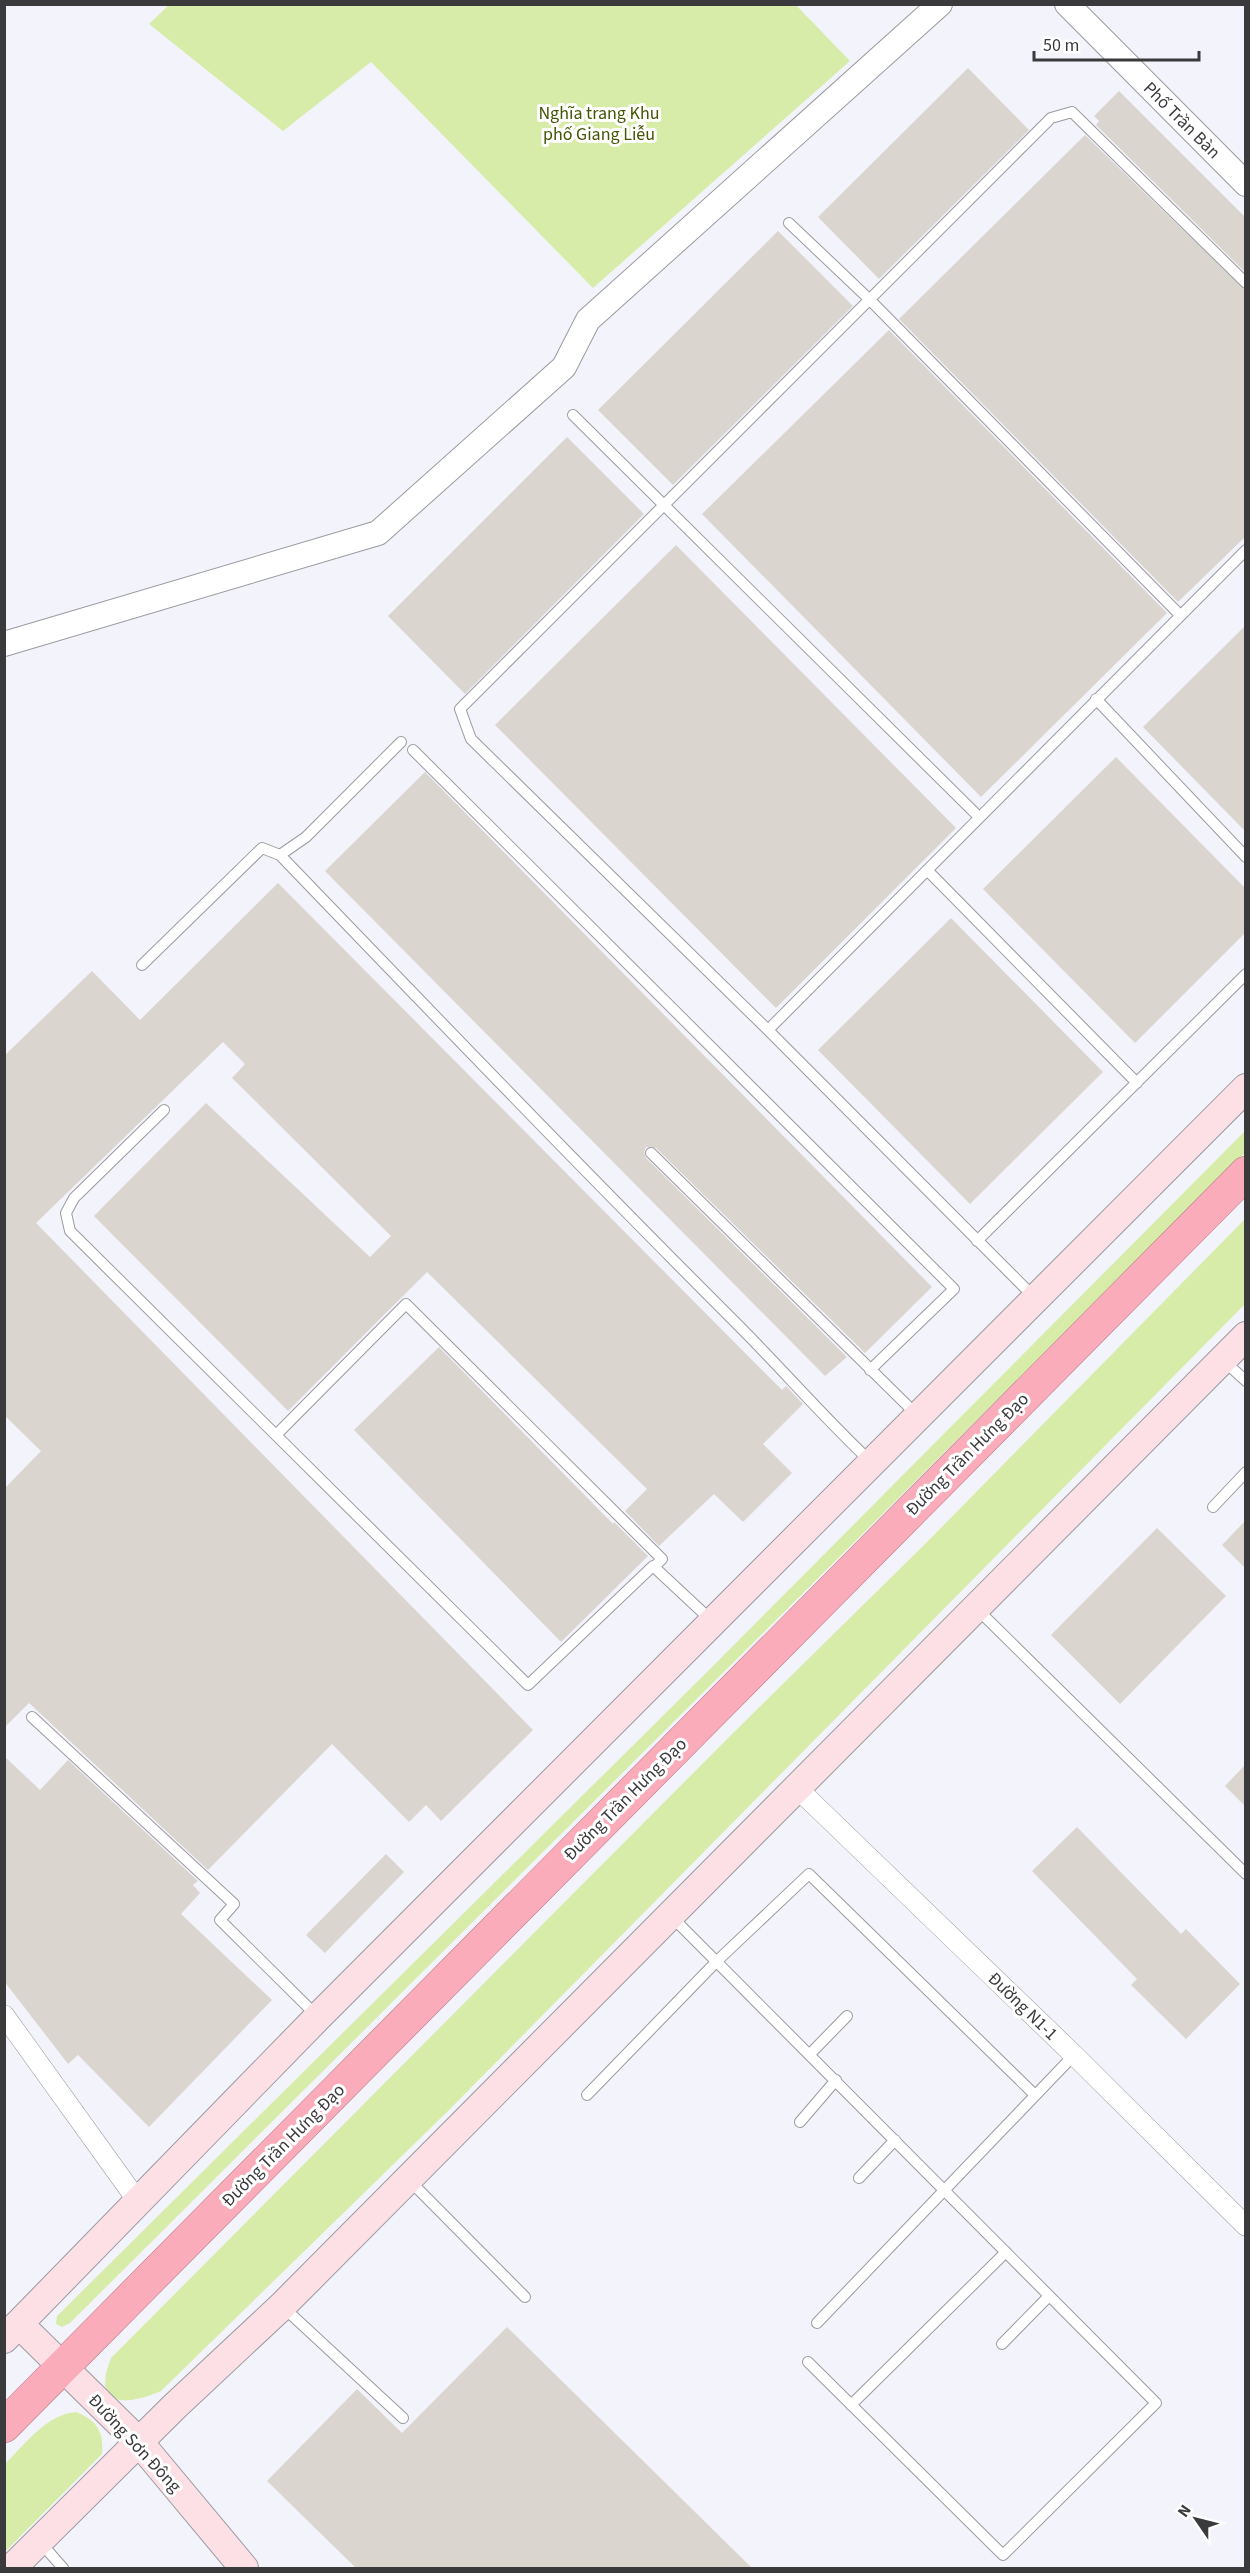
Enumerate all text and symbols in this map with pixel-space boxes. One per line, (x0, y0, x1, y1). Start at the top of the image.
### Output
scale bar (1034, 24, 1199, 62)
text: 50 m (1043, 33, 1079, 58)
street label: Phố Trần Bàn (1137, 76, 1226, 165)
park label: Nghĩa trang Khu phố Giang Liễu (538, 101, 660, 147)
street label: Đường Trần Hưng Đạo (900, 1387, 1035, 1522)
street label: Đường Trần Hưng Đạo (558, 1732, 693, 1867)
street label: Đường N1-1 (982, 1967, 1063, 2046)
street label: Đường Trần Hưng Đạo (216, 2078, 351, 2213)
street label: Đường Sơn Đông (82, 2389, 187, 2498)
north arrow (1166, 2489, 1226, 2549)
text: N (1172, 2500, 1197, 2522)

